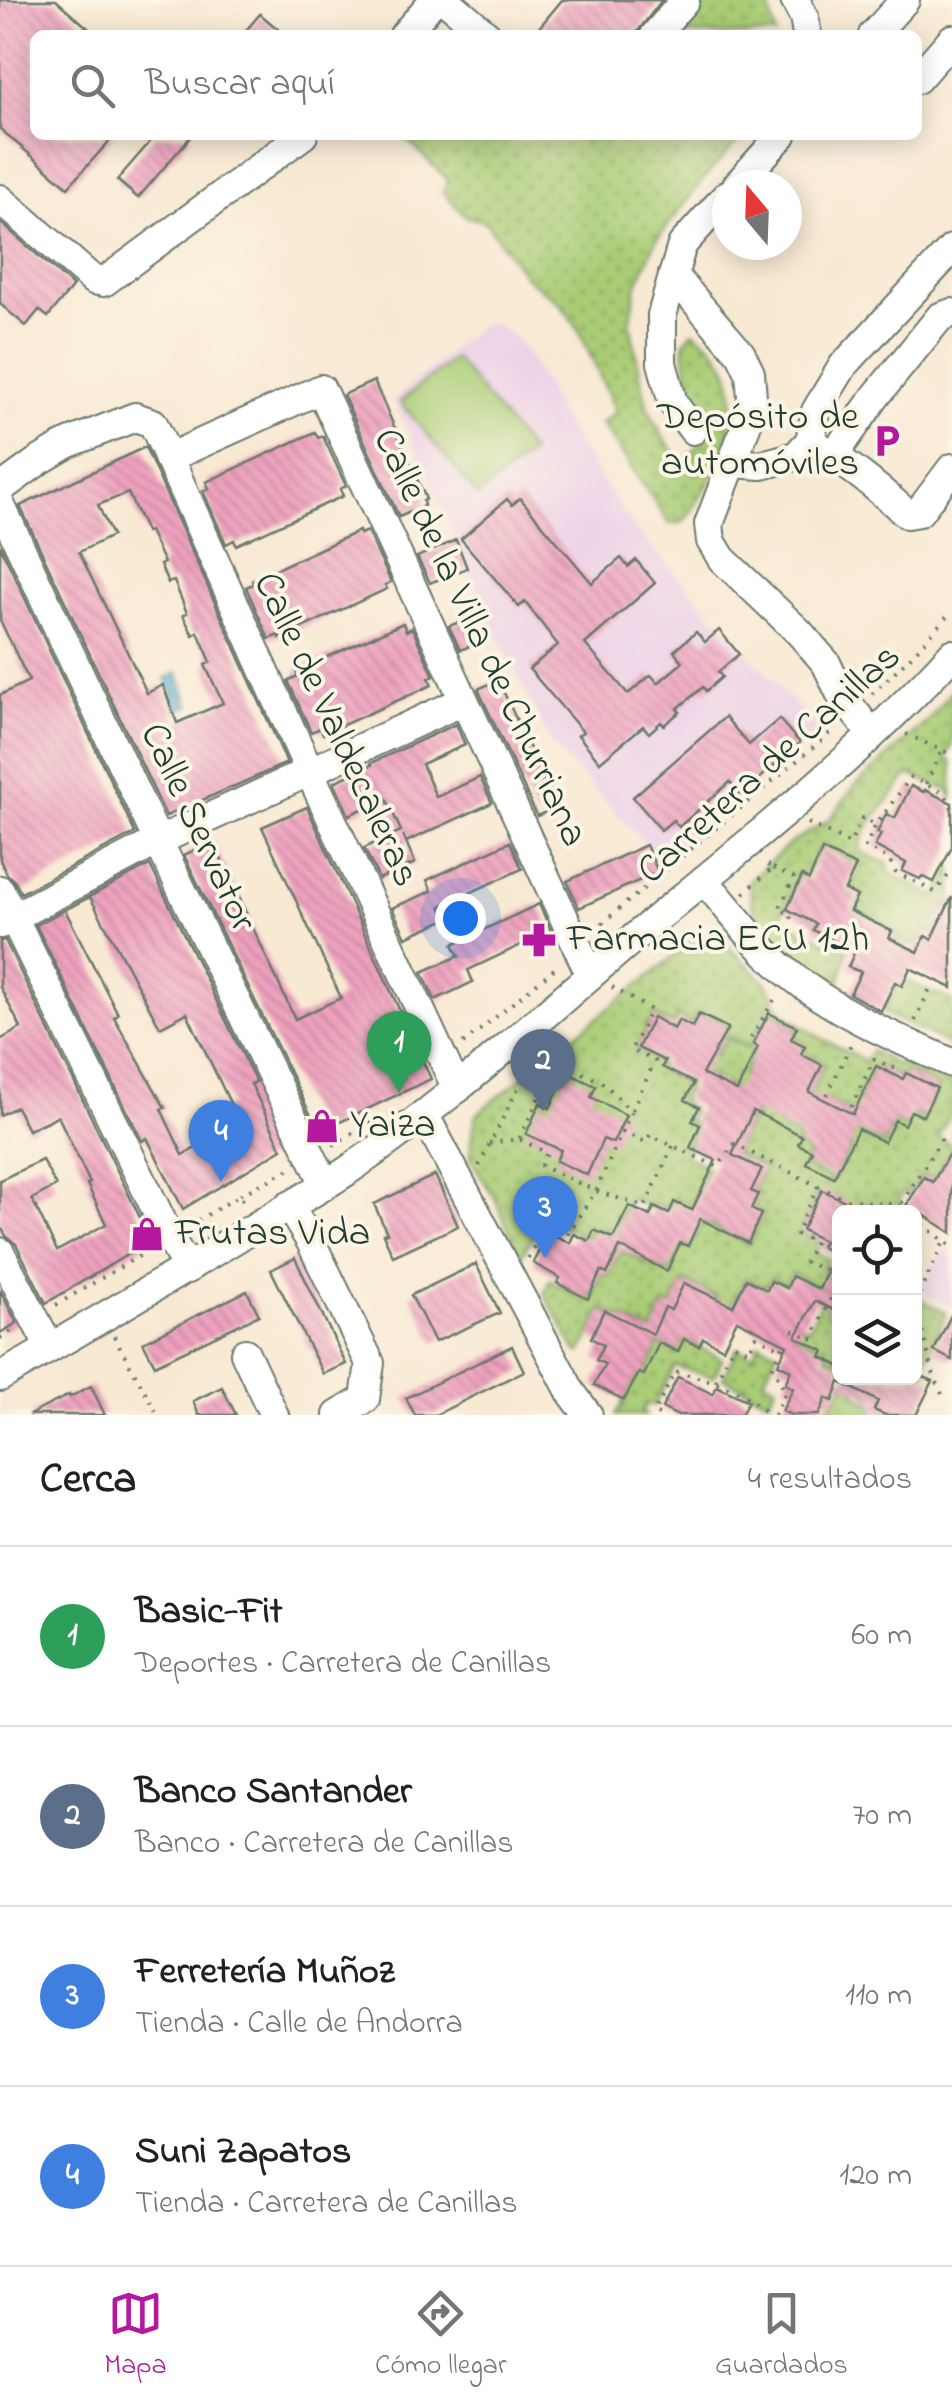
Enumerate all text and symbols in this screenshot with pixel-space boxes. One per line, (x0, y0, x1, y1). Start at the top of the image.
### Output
search box (30, 30, 922, 140)
text: Buscar aquí (145, 57, 335, 113)
icon: search (65, 58, 120, 113)
north arrow (712, 170, 802, 260)
place label: Depósito de automóviles (656, 389, 859, 494)
street label: Calle de la Villa de Churriana (356, 419, 602, 857)
parking icon: Depósito de automóviles (868, 422, 906, 460)
street label: Calle de Valdecaleras (236, 563, 434, 897)
street label: Carretera de Canillas (625, 630, 915, 900)
street label: Calle Servator (123, 714, 271, 943)
your location (435, 893, 486, 944)
place label: Farmacia ECU 12h (566, 911, 869, 970)
pharmacy icon: Farmacia ECU 12h (520, 921, 558, 959)
pin: 1 (366, 1010, 432, 1093)
pin: 2 (510, 1028, 576, 1111)
place label: Yaiza (350, 1097, 436, 1156)
pin: 4 (188, 1100, 254, 1182)
shop icon: Yaiza (303, 1107, 341, 1145)
pin: 3 (512, 1176, 578, 1258)
place label: Frutas Vida (174, 1205, 370, 1264)
map controls (832, 1205, 922, 1385)
button: locate (832, 1205, 922, 1295)
shop icon: Frutas Vida (128, 1215, 166, 1253)
button: layers (832, 1295, 922, 1385)
text: Cerca (40, 1450, 136, 1511)
text: 4 resultados (748, 1457, 912, 1504)
text: Basic-Fit (135, 1585, 283, 1641)
text: 1 (67, 1613, 78, 1660)
text: 60 m (851, 1613, 912, 1660)
text: Deportes · Carretera de Canillas (135, 1641, 551, 1688)
text: Banco Santander (135, 1765, 412, 1821)
text: 2 (65, 1793, 80, 1840)
text: 70 m (852, 1793, 912, 1840)
text: Banco · Carretera de Canillas (135, 1821, 514, 1868)
text: Ferretería Muñoz (135, 1945, 395, 2001)
text: 3 (66, 1973, 79, 2020)
text: 110 m (845, 1973, 912, 2020)
text: Tienda · Calle de Andorra (135, 2001, 463, 2048)
text: Suni Zapatos (135, 2125, 351, 2181)
text: 4 (66, 2153, 79, 2200)
text: 120 m (839, 2153, 912, 2200)
text: Tienda · Carretera de Canillas (135, 2181, 518, 2228)
tab: Mapa (104, 2286, 167, 2387)
tab: Cómo llegar (375, 2286, 507, 2387)
tab: Guardados (715, 2286, 848, 2387)

